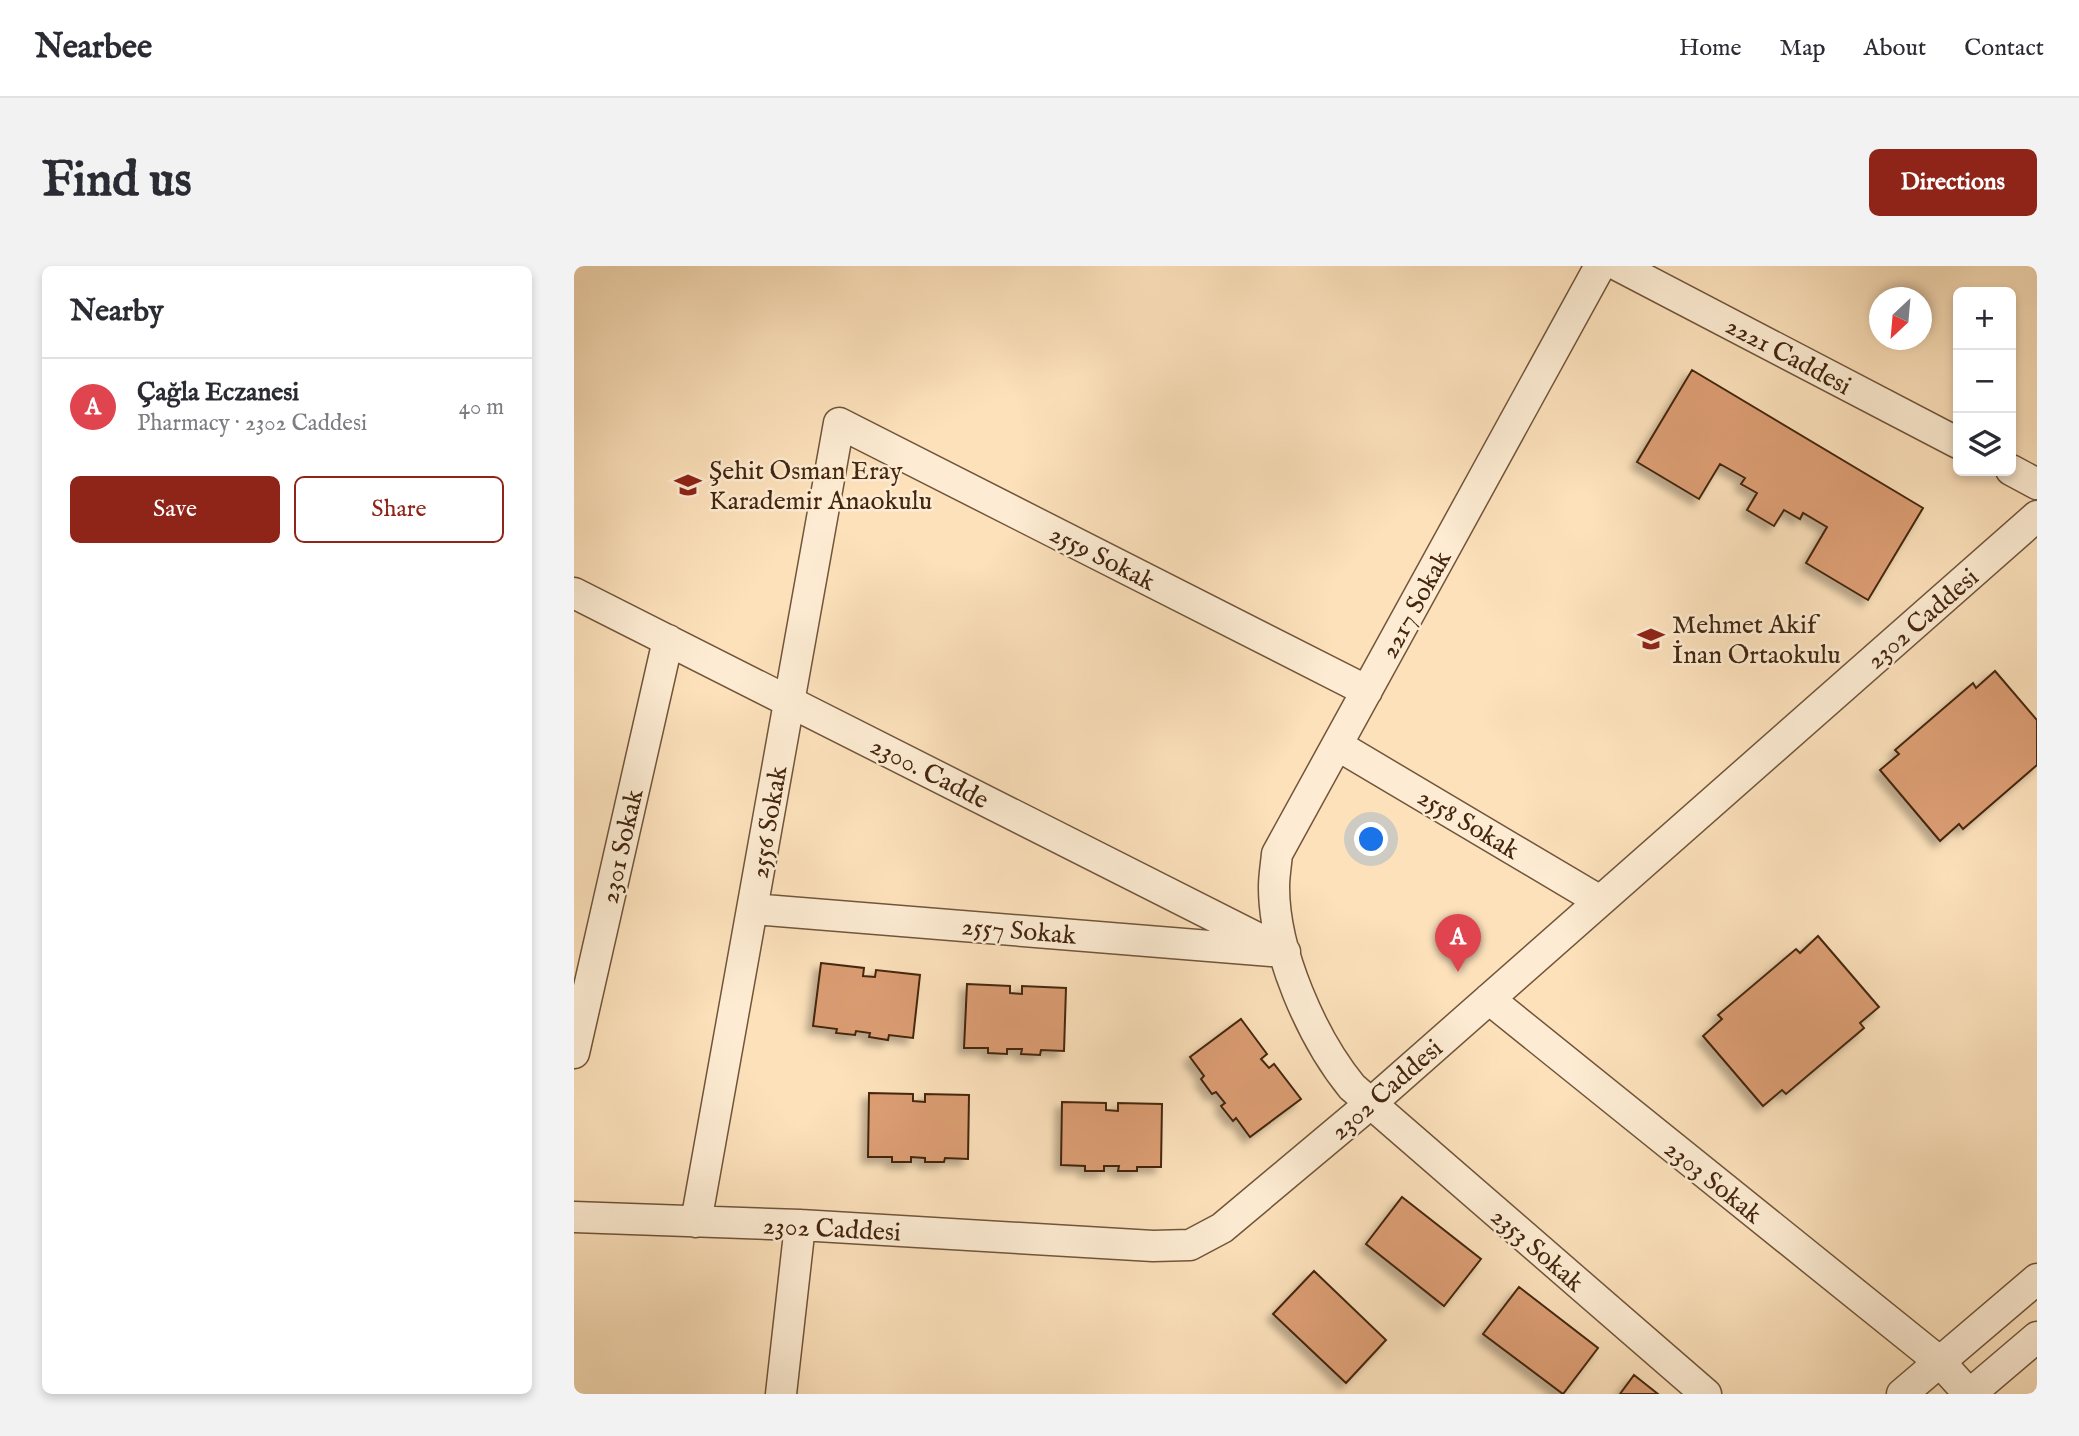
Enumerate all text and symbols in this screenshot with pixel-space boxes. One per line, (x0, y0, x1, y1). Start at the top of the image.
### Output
text: Nearbee (35, 27, 152, 69)
text: Home (1679, 33, 1742, 64)
text: Map (1780, 33, 1826, 64)
text: About (1864, 33, 1926, 64)
text: Contact (1964, 33, 2044, 64)
button: Directions (1869, 149, 2037, 216)
text: Find us (42, 151, 192, 213)
north arrow (1869, 287, 1932, 350)
map controls (1953, 287, 2016, 476)
button: + (1953, 287, 2016, 350)
text: Nearby (70, 293, 163, 331)
street label: 2221 Caddesi (1720, 309, 1857, 403)
button: − (1953, 350, 2016, 413)
text: Çağla Eczanesi (137, 376, 299, 409)
text: A (85, 393, 101, 422)
text: 40 m (459, 393, 504, 422)
text: Pharmacy · 2302 Caddesi (137, 409, 367, 438)
button: layers (1953, 413, 2016, 476)
place label: Şehit Osman Eray Karademir Anaokulu (709, 455, 932, 518)
school or university icon: Şehit Osman Eray Karademir Anaokulu (673, 470, 703, 500)
button: Save (70, 476, 280, 543)
button: Share (294, 476, 504, 543)
street label: 2559 Sokak (1044, 518, 1162, 599)
street label: 2217 Sokak (1373, 544, 1460, 664)
street label: 2302 Caddesi (1860, 561, 1986, 677)
place label: Mehmet Akif İnan Ortaokulu (1672, 609, 1841, 672)
school or university icon: Mehmet Akif İnan Ortaokulu (1636, 624, 1666, 654)
street label: 2300. Cadde (865, 730, 994, 817)
street label: 2556 Sokak (743, 762, 796, 881)
street label: 2558 Sokak (1411, 781, 1526, 868)
street label: 2301 Sokak (593, 785, 652, 907)
your location (1354, 822, 1388, 856)
street label: 2557 Sokak (960, 910, 1079, 953)
pin: A (1435, 914, 1481, 972)
street label: 2302 Caddesi (1324, 1032, 1450, 1148)
street label: 2303 Sokak (1657, 1133, 1769, 1232)
street label: 2353 Sokak (1484, 1201, 1591, 1300)
street label: 2302 Caddesi (762, 1209, 902, 1250)

